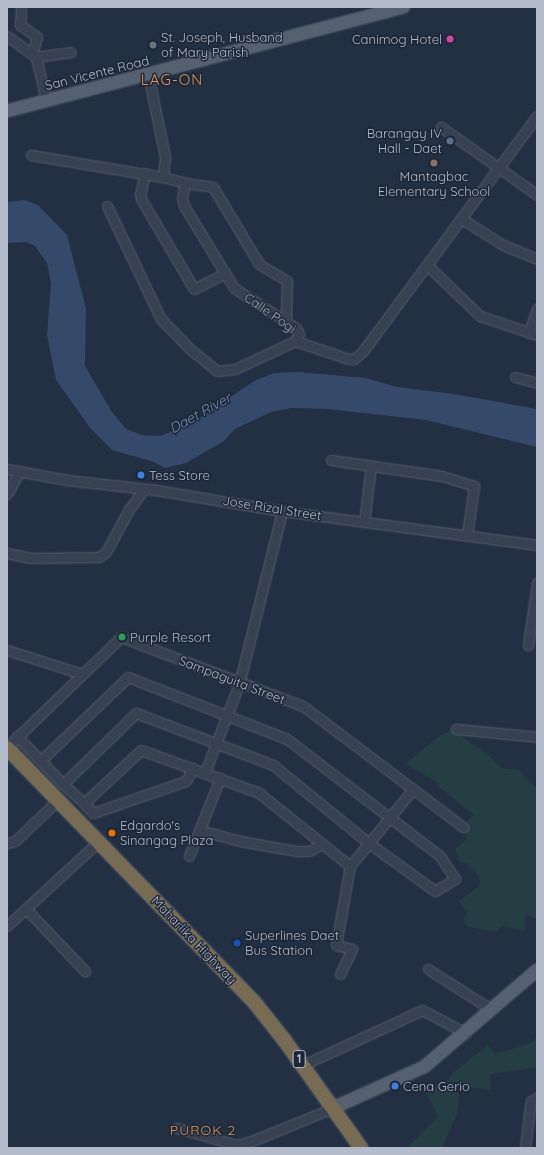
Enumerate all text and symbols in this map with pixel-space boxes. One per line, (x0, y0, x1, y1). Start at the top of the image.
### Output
place label: St. Joseph, Husband of Mary Parish (161, 30, 283, 61)
place label: Canimog Hotel (352, 31, 442, 47)
marker: Canimog Hotel (445, 34, 455, 44)
marker: St. Joseph, Husband of Mary Parish (148, 40, 158, 50)
street label: San Vicente Road (43, 53, 151, 93)
district label: LAG-ON (141, 71, 203, 89)
place label: Barangay IV Hall - Daet (367, 126, 442, 157)
marker: Barangay IV Hall - Daet (445, 136, 455, 146)
marker: Mantagbac Elementary School (429, 158, 439, 168)
place label: Mantagbac Elementary School (378, 169, 490, 200)
street label: Calle Pogi (241, 290, 299, 336)
water label: Daet River (166, 389, 234, 437)
place label: Tess Store (149, 467, 210, 483)
marker: Tess Store (136, 470, 146, 480)
street label: Jose Rizal Street (221, 492, 323, 524)
place label: Purple Resort (130, 629, 211, 645)
marker: Purple Resort (117, 632, 127, 642)
street label: Sampaguita Street (177, 653, 287, 707)
place label: Edgardo's Sinangag Plaza (120, 818, 213, 849)
marker: Edgardo's Sinangag Plaza (107, 828, 117, 838)
street label: Maharlika Highway (148, 893, 240, 987)
place label: Superlines Daet Bus Station (245, 928, 339, 959)
marker: Superlines Daet Bus Station (232, 938, 242, 948)
road number: 1 (292, 1049, 306, 1069)
place label: Cena Gerio (403, 1078, 470, 1094)
marker: Cena Gerio (390, 1081, 400, 1091)
district label: PUROK 2 (170, 1122, 236, 1138)

